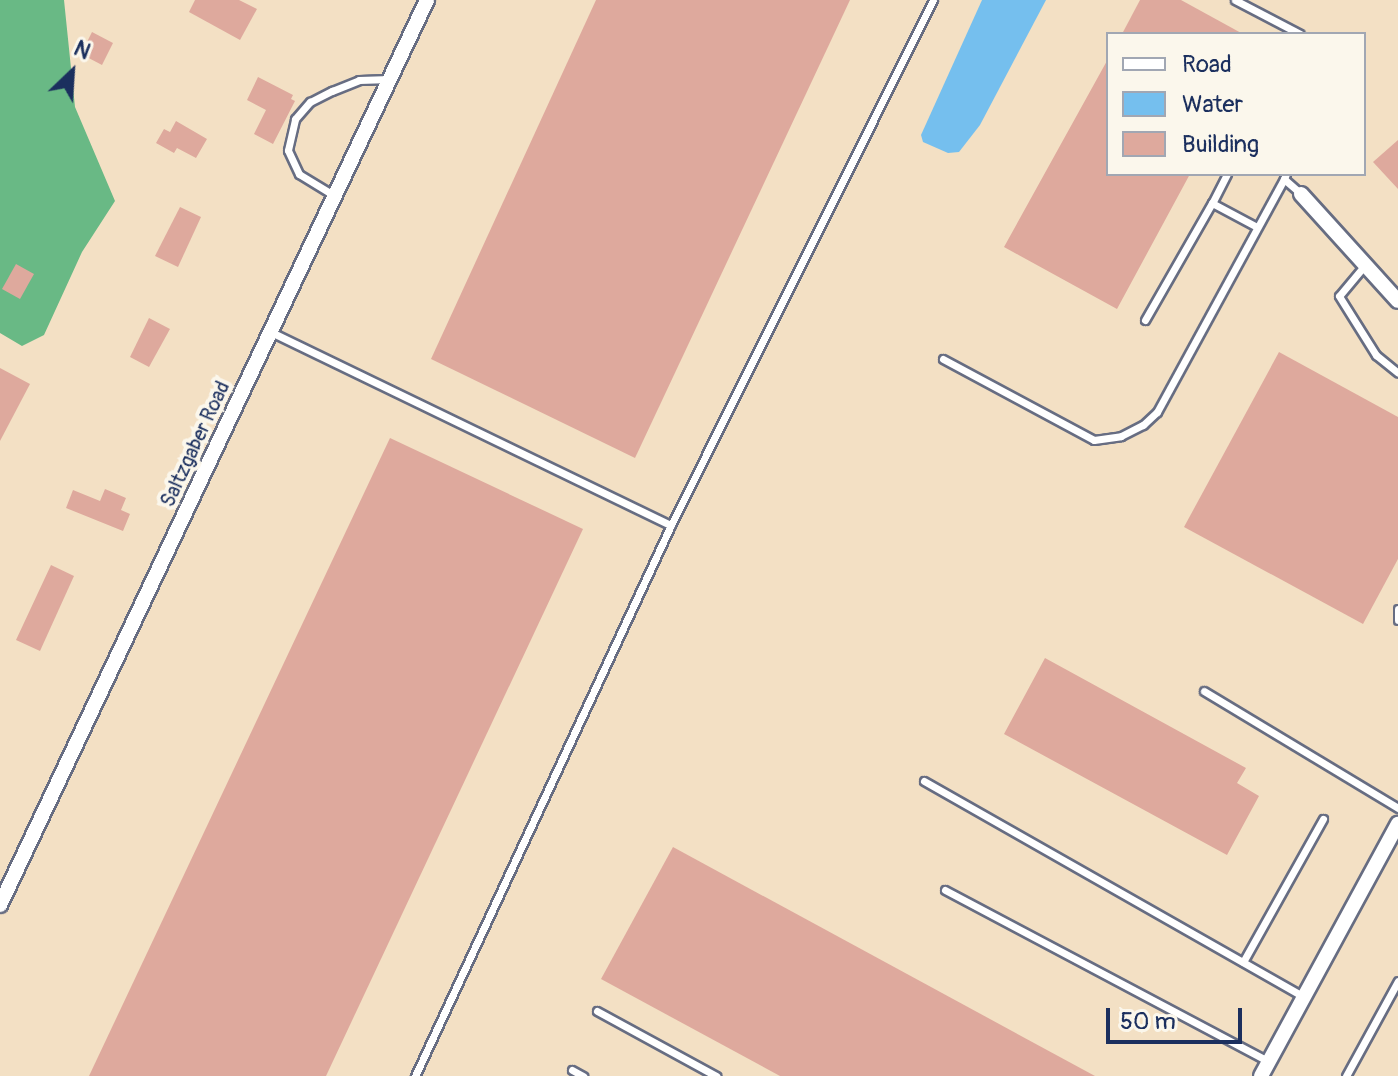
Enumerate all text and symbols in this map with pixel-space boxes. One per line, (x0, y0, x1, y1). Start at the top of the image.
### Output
north arrow (32, 32, 112, 112)
legend (1106, 32, 1366, 176)
text: N (69, 34, 95, 66)
text: Road (1182, 50, 1232, 79)
text: Water (1182, 90, 1243, 119)
text: Building (1182, 130, 1259, 159)
street label: Saltzgaber Road (155, 377, 235, 511)
scale bar (1110, 992, 1246, 1042)
text: 50 m (1120, 1007, 1176, 1036)

